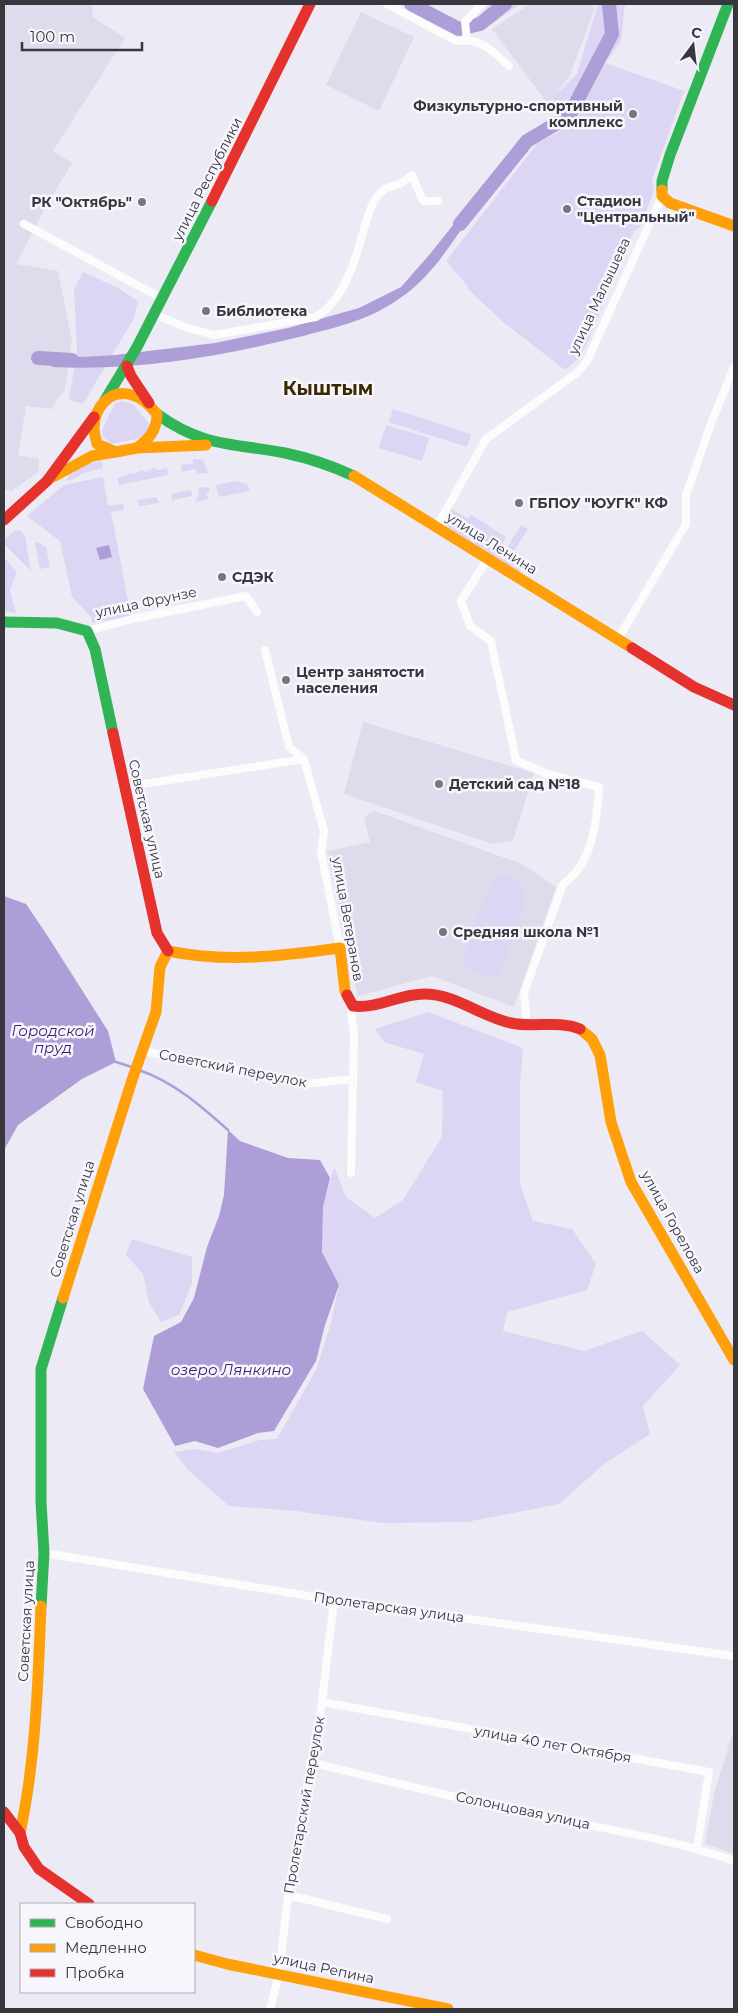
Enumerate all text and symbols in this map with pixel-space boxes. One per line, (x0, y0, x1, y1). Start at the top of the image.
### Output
scale bar (22, 20, 142, 52)
north arrow (668, 20, 718, 70)
text: С (689, 22, 704, 42)
text: 100 m (30, 27, 75, 46)
place label: Физкультурно-спортивный комплекс (413, 97, 624, 131)
marker: Физкультурно-спортивный комплекс (627, 108, 639, 120)
street label: улица Республики (168, 114, 246, 245)
place label: Стадион "Центральный" (577, 192, 695, 226)
place label: РК "Октябрь" (31, 193, 132, 211)
marker: РК "Октябрь" (136, 196, 148, 208)
marker: Стадион "Центральный" (561, 203, 573, 215)
street label: улица Малышева (564, 235, 634, 358)
place label: Библиотека (216, 302, 307, 320)
marker: Библиотека (200, 305, 212, 317)
district label: Кыштым (283, 377, 373, 400)
place label: ГБПОУ "ЮУГК" КФ (529, 494, 668, 512)
marker: ГБПОУ "ЮУГК" КФ (513, 497, 525, 509)
street label: улица Ленина (442, 507, 541, 578)
place label: СДЭК (232, 568, 275, 586)
marker: СДЭК (216, 571, 228, 583)
street label: улица Фрунзе (93, 582, 198, 622)
place label: Центр занятости населения (296, 663, 424, 697)
marker: Центр занятости населения (280, 674, 292, 686)
street label: Советская улица (125, 758, 169, 880)
place label: Детский сад №18 (449, 775, 580, 793)
marker: Детский сад №18 (433, 778, 445, 790)
street label: улица Ветеранов (328, 855, 368, 982)
place label: Средняя школа №1 (453, 923, 599, 941)
marker: Средняя школа №1 (437, 926, 449, 938)
water label: Городской пруд (11, 1021, 95, 1057)
street label: Советский переулок (158, 1045, 308, 1091)
street label: Советская улица (46, 1158, 98, 1280)
street label: улица Горелова (637, 1166, 709, 1277)
water label: озеро Лянкино (171, 1360, 291, 1379)
street label: Советская улица (14, 1560, 38, 1682)
street label: Пролетарская улица (313, 1588, 465, 1626)
street label: Пролетарский переулок (279, 1715, 329, 1895)
street label: улица 40 лет Октября (472, 1721, 633, 1767)
street label: Солонцовая улица (454, 1787, 592, 1833)
legend (20, 1903, 195, 1993)
text: Свободно (65, 1913, 143, 1932)
text: Медленно (65, 1938, 147, 1957)
street label: улица Репина (271, 1948, 376, 1987)
text: Пробка (65, 1963, 124, 1982)

